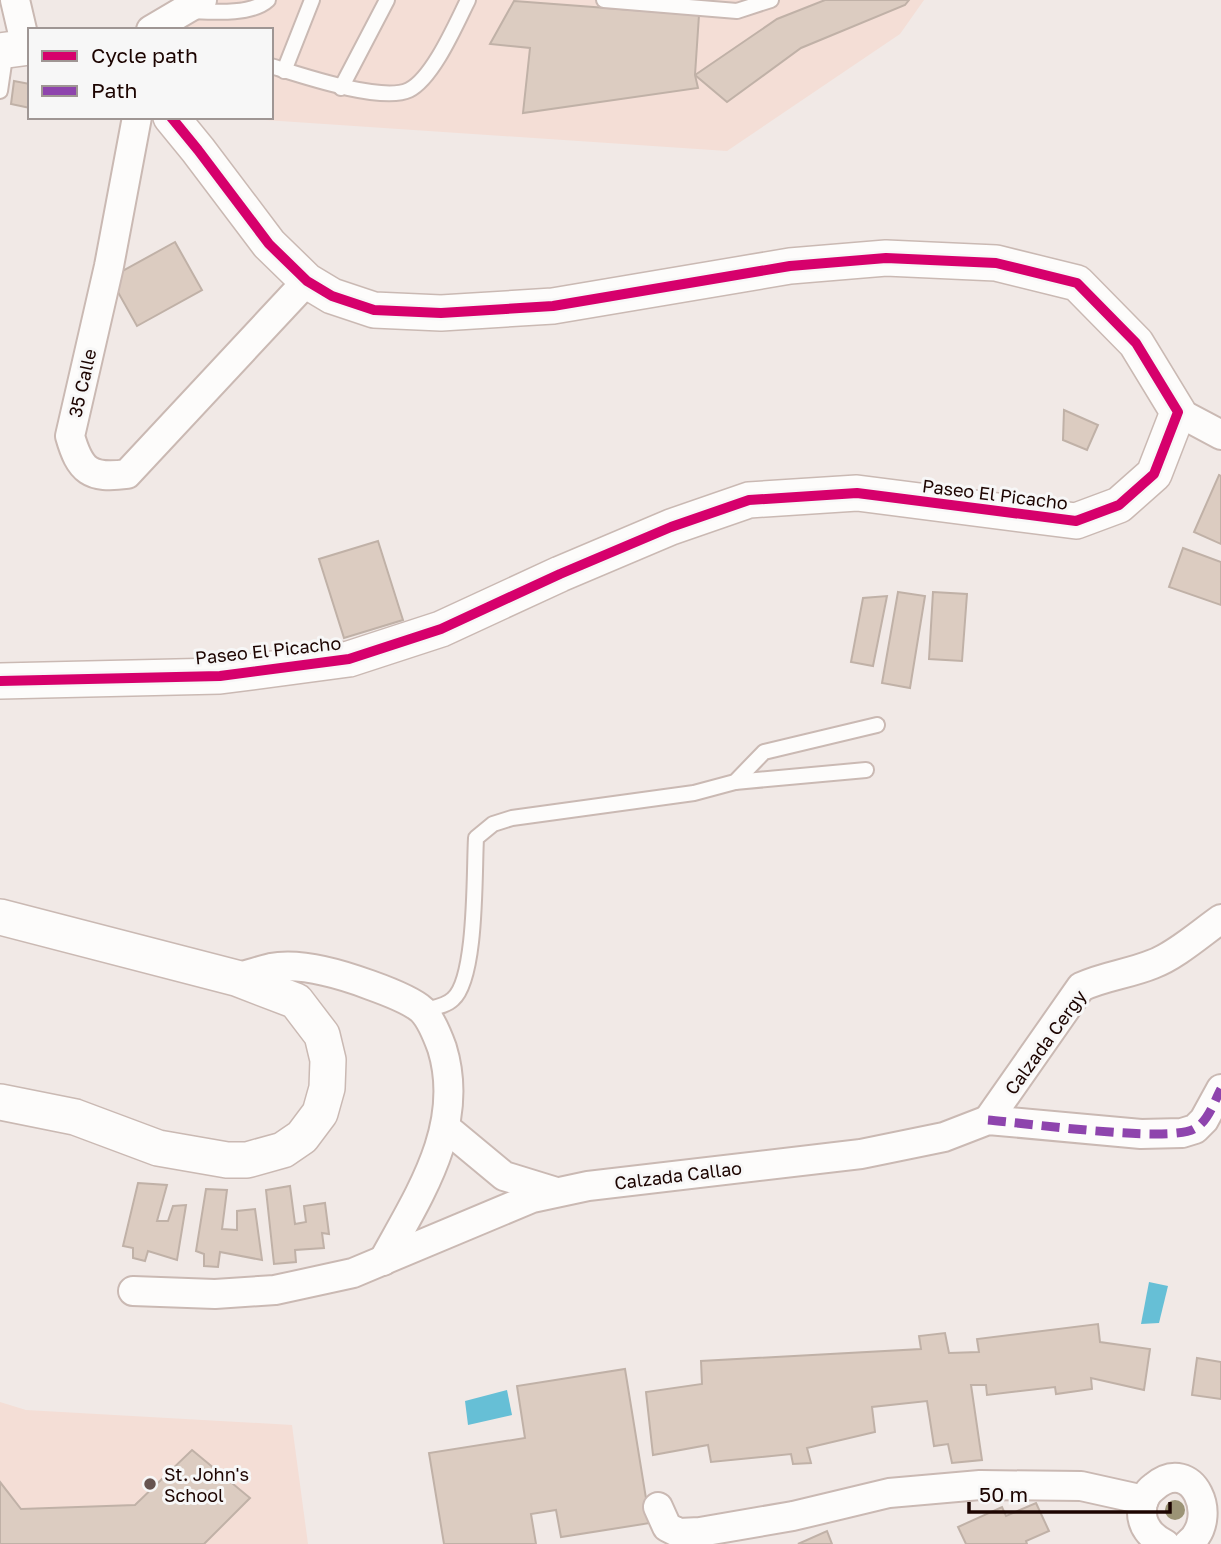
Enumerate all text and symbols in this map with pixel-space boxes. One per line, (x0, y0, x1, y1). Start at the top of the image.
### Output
legend (28, 28, 273, 119)
text: Cycle path (91, 42, 198, 68)
text: Path (91, 77, 138, 103)
street label: 35 Calle (63, 347, 101, 419)
street label: Paseo El Picacho (921, 474, 1069, 514)
street label: Paseo El Picacho (194, 631, 342, 669)
street label: Calzada Cergy (1000, 985, 1090, 1099)
street label: Calzada Callao (613, 1156, 743, 1194)
place label: St. John's School (164, 1463, 249, 1506)
scale bar (969, 1470, 1170, 1514)
marker: St. John's School (142, 1476, 158, 1492)
text: 50 m (979, 1481, 1028, 1507)

